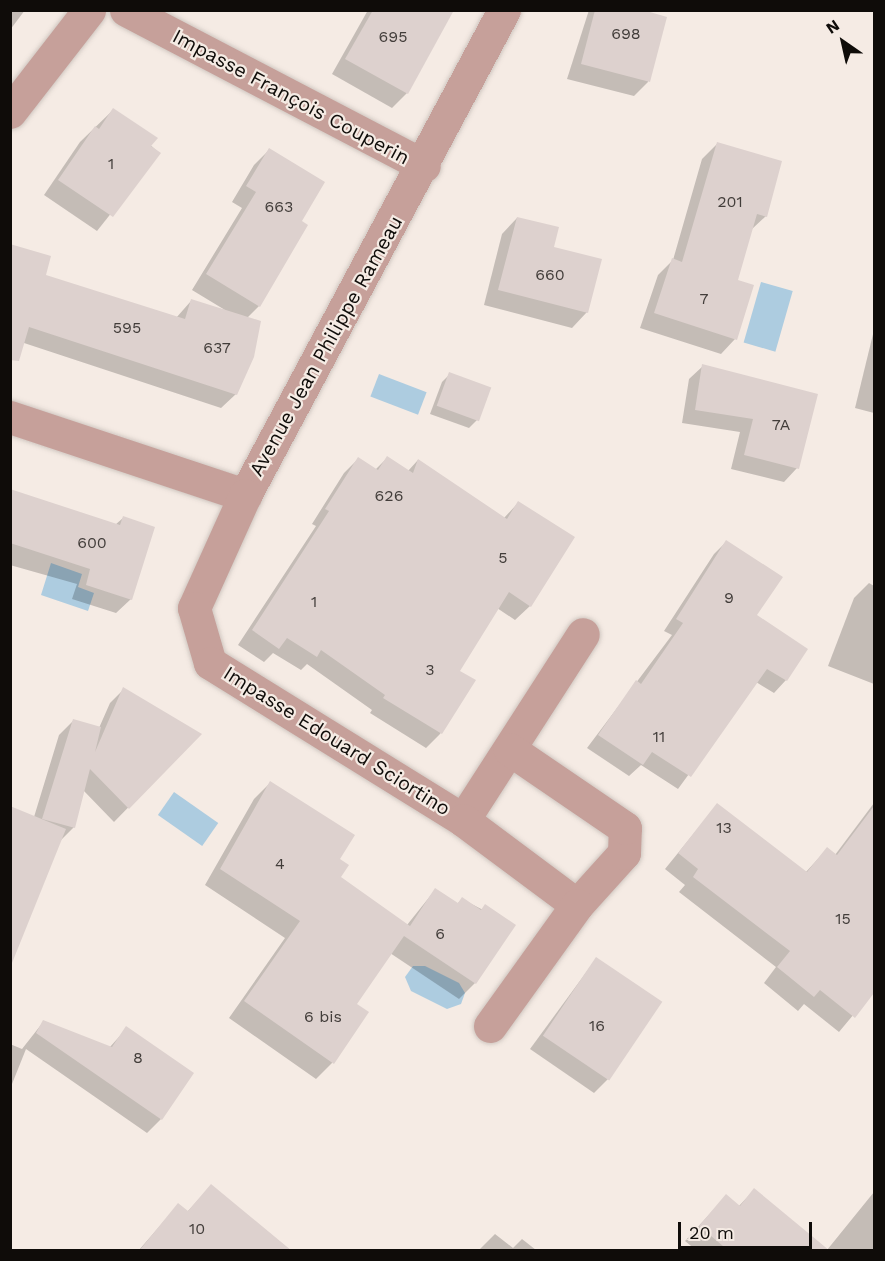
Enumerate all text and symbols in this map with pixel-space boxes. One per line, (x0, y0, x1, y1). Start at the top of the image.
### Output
north arrow (813, 12, 873, 72)
text: N (822, 15, 843, 38)
street label: Impasse François Couperin (168, 24, 414, 170)
house number: 698 (611, 24, 641, 44)
house number: 695 (379, 27, 407, 47)
house number: 1 (108, 154, 114, 174)
house number: 201 (717, 192, 743, 212)
house number: 663 (265, 197, 293, 217)
street label: Avenue Jean Philippe Rameau (244, 211, 408, 481)
house number: 660 (535, 265, 565, 285)
house number: 7 (700, 289, 708, 309)
house number: 595 (113, 318, 141, 338)
house number: 637 (203, 338, 231, 358)
house number: 7A (772, 415, 790, 435)
house number: 626 (375, 486, 403, 506)
house number: 600 (77, 533, 107, 553)
house number: 5 (498, 548, 508, 568)
house number: 9 (724, 588, 734, 608)
house number: 1 (311, 592, 317, 612)
house number: 3 (425, 660, 435, 680)
street label: Impasse Edouard Sciortino (219, 661, 455, 821)
house number: 11 (653, 727, 665, 747)
house number: 13 (716, 818, 732, 838)
house number: 4 (275, 854, 285, 874)
house number: 15 (835, 909, 851, 929)
house number: 6 (435, 924, 445, 944)
house number: 6 bis (304, 1007, 342, 1027)
house number: 16 (589, 1016, 605, 1036)
house number: 8 (133, 1048, 143, 1068)
scale bar (681, 1210, 814, 1248)
house number: 10 (189, 1219, 205, 1239)
text: 20 m (689, 1222, 734, 1243)

